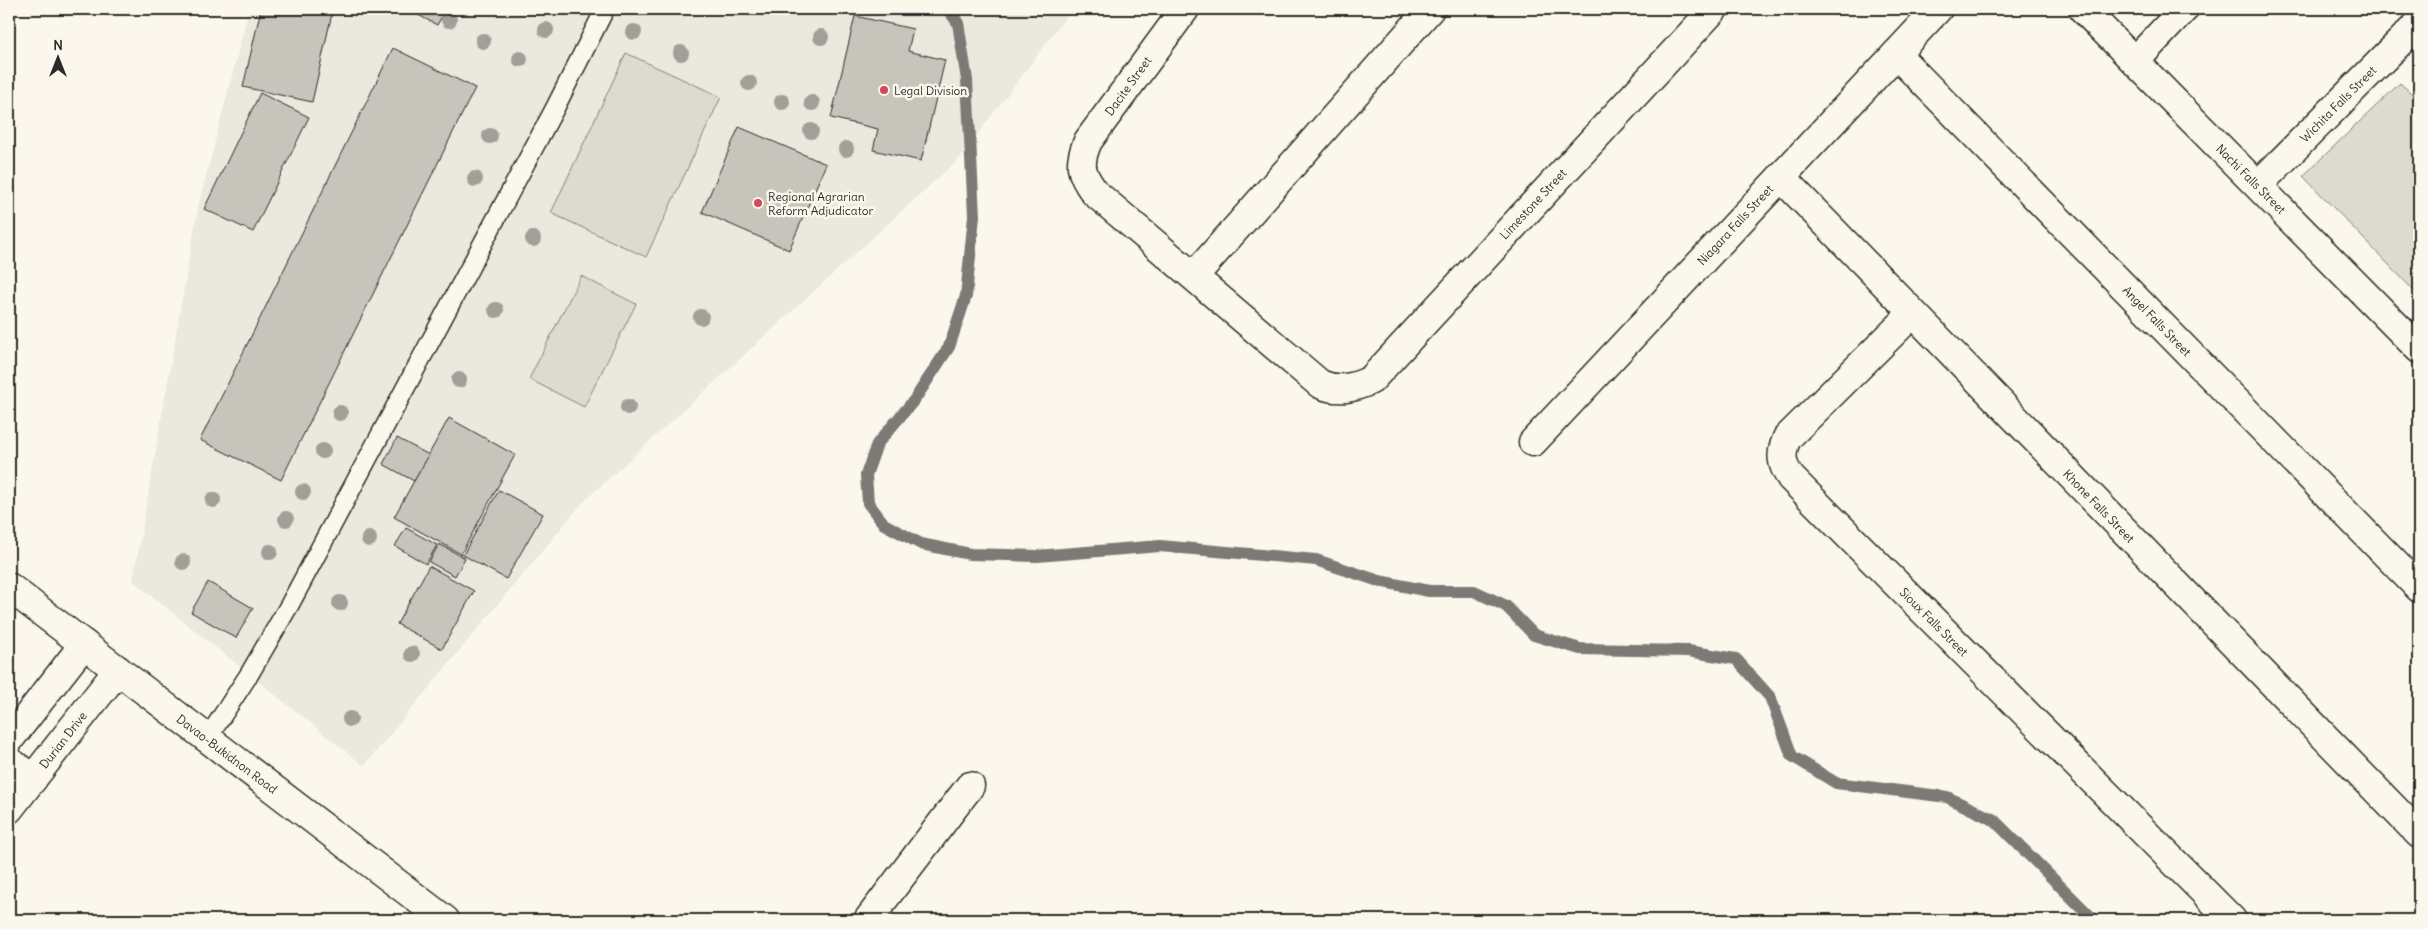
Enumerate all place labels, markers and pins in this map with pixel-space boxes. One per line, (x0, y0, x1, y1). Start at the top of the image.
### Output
place label: Legal Division (894, 83, 967, 98)
marker: Legal Division (878, 84, 890, 96)
place label: Regional Agrarian Reform Adjudicator (768, 189, 873, 218)
marker: Regional Agrarian Reform Adjudicator (752, 197, 764, 209)

